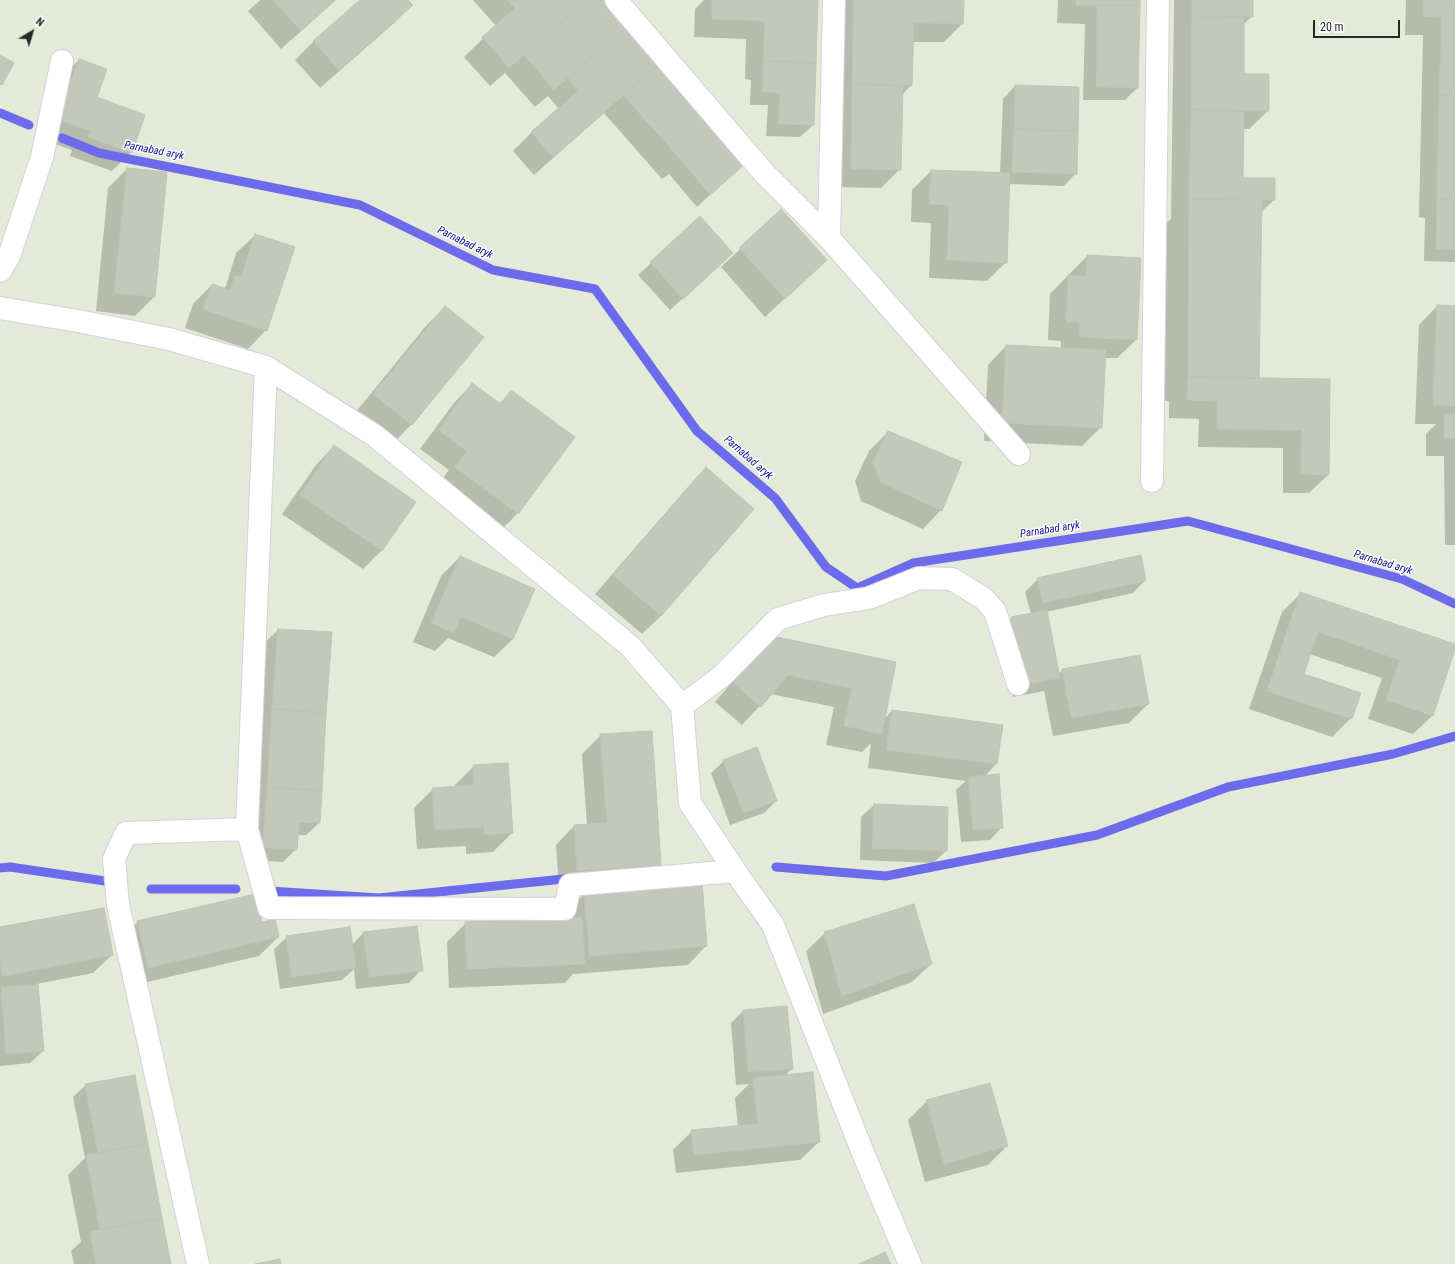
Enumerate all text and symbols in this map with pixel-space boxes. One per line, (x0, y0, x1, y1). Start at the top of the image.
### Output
north arrow (12, 12, 52, 52)
scale bar (1315, 12, 1402, 38)
text: N (33, 15, 46, 29)
text: 20 m (1320, 20, 1344, 34)
water label: Parnabad aryk (123, 139, 185, 163)
water label: Parnabad aryk (435, 224, 495, 262)
water label: Parnabad aryk (721, 433, 775, 483)
water label: Parnabad aryk (1019, 519, 1081, 541)
water label: Parnabad aryk (1352, 548, 1414, 578)

